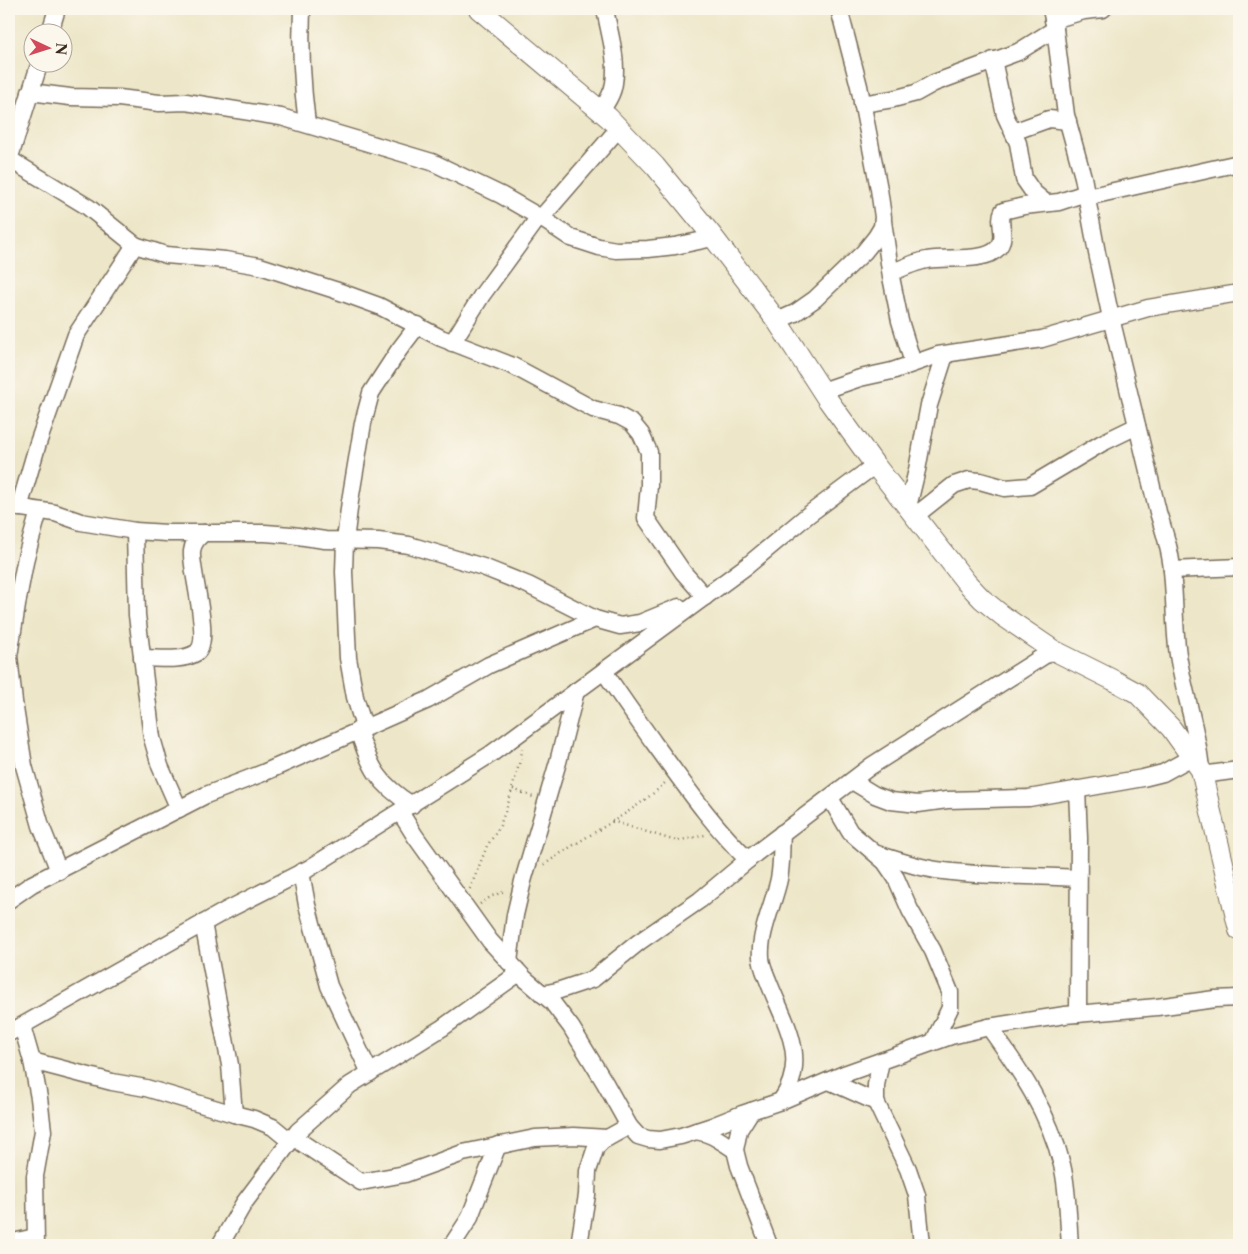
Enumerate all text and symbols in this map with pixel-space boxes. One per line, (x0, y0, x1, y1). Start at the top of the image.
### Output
north arrow (22, 22, 72, 72)
text: N (52, 42, 70, 56)

